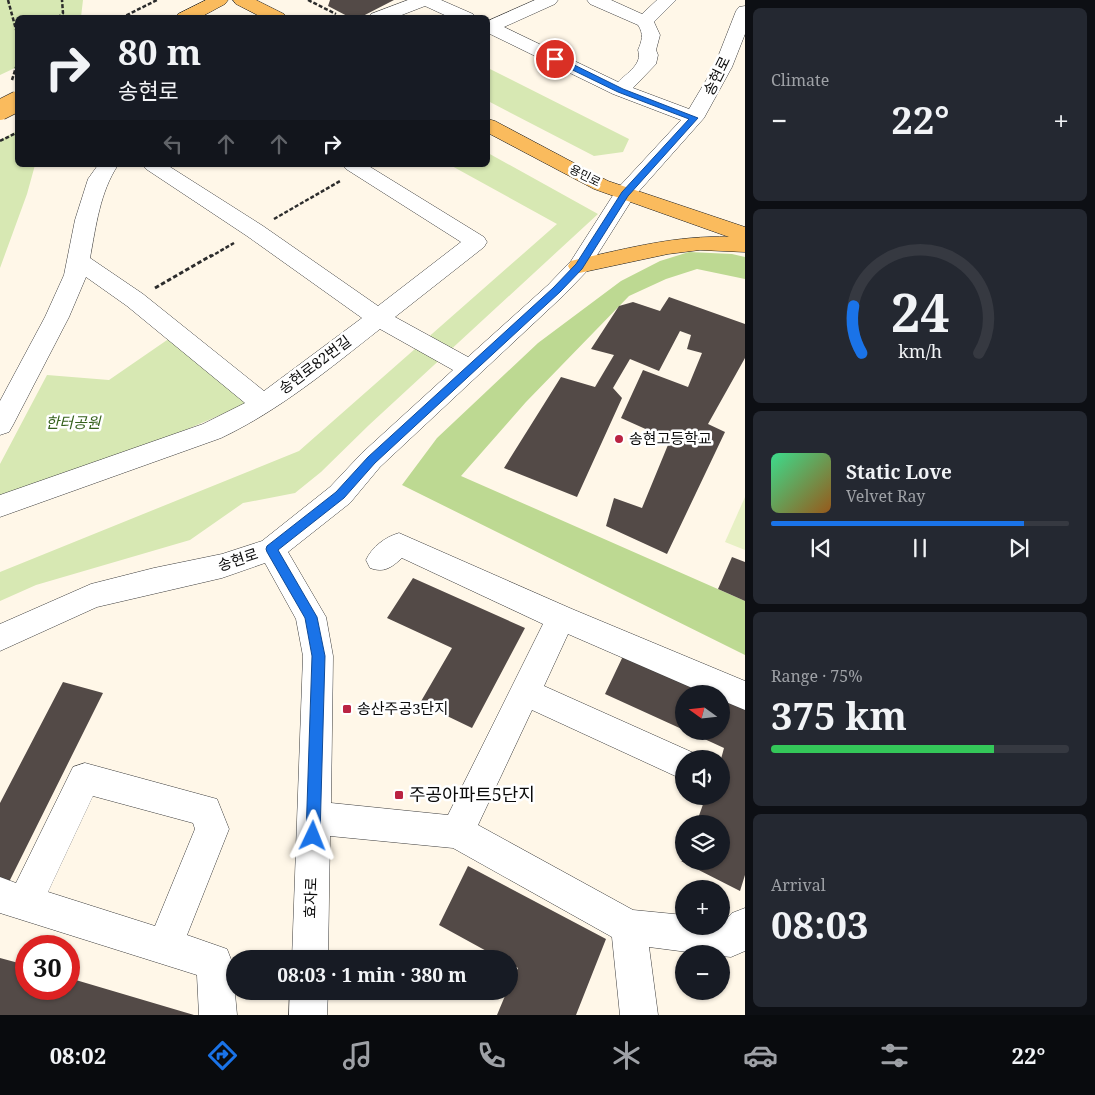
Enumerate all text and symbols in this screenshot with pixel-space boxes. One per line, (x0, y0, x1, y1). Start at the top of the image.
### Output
text: 80 m (118, 28, 201, 75)
icon: right (35, 35, 100, 100)
pin (534, 38, 576, 80)
icon: arrive (541, 45, 569, 73)
street label: 송현로 (698, 53, 734, 99)
text: Climate (771, 69, 829, 91)
text: 송현로 (118, 75, 179, 105)
text: 22° (891, 93, 949, 145)
text: − (771, 101, 787, 139)
text: + (1053, 101, 1069, 139)
icon: left (159, 130, 187, 158)
icon: ahead (212, 130, 240, 158)
icon: ahead (265, 130, 293, 158)
icon: right (318, 130, 346, 158)
street label: 용민로 (567, 160, 604, 191)
text: 24 (891, 276, 949, 347)
street label: 송현로82번길 (274, 330, 355, 398)
text: km/h (898, 339, 942, 363)
park label: 한터공원 (45, 412, 102, 432)
place label: 송현고등학교 (629, 428, 712, 448)
marker: 송현고등학교 (613, 433, 625, 445)
text: Static Love (846, 459, 952, 485)
text: Velvet Ray (846, 485, 925, 507)
icon: previous (807, 534, 835, 562)
icon: pause (906, 534, 934, 562)
icon: next (1005, 534, 1033, 562)
street label: 송현로 (215, 543, 260, 575)
text: Range · 75% (771, 665, 863, 687)
north arrow (675, 685, 730, 740)
map controls (675, 685, 730, 1000)
text: 375 km (771, 689, 907, 741)
place label: 송산주공3단지 (357, 698, 448, 718)
marker: 송산주공3단지 (341, 703, 353, 715)
button: sound (675, 750, 730, 805)
place label: 주공아파트5단지 (409, 782, 535, 806)
marker: 주공아파트5단지 (393, 789, 405, 801)
position arrow (286, 809, 338, 861)
button: layers (675, 815, 730, 870)
text: Arrival (771, 874, 826, 896)
street label: 효자로 (299, 877, 321, 919)
button: + (675, 880, 730, 935)
text: 08:03 (771, 898, 868, 950)
speed limit sign: 30 (15, 935, 80, 1000)
button: − (675, 945, 730, 1000)
text: 08:03 · 1 min · 380 m (277, 962, 467, 988)
icon: directions (205, 1038, 240, 1073)
icon: music (340, 1038, 375, 1073)
icon: phone (474, 1038, 509, 1073)
icon: climate (609, 1038, 644, 1073)
icon: car (743, 1038, 778, 1073)
icon: filters (877, 1038, 912, 1073)
text: 08:02 (50, 1040, 106, 1070)
text: 22° (1012, 1040, 1045, 1070)

